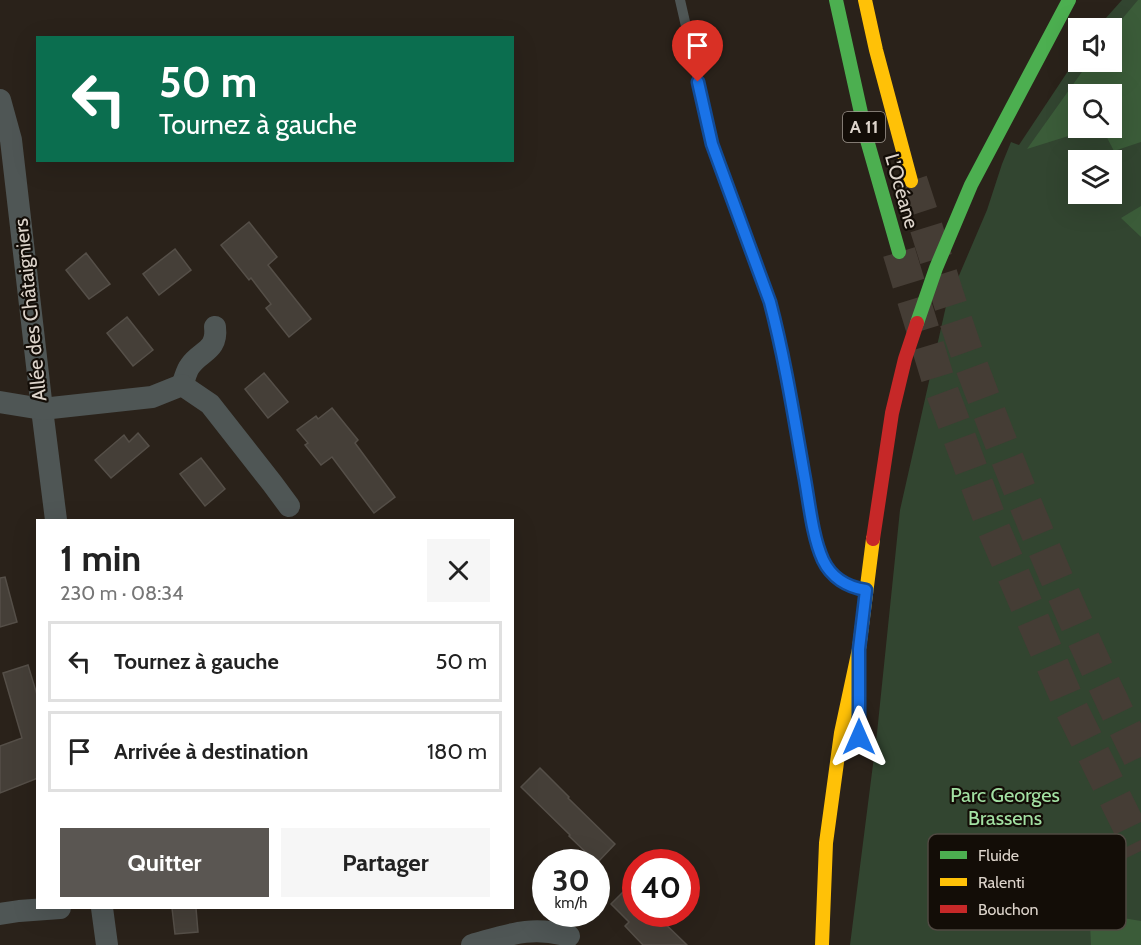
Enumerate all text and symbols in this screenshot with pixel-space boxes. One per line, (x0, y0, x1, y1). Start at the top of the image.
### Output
map controls (1068, 18, 1122, 204)
button: sound (1068, 18, 1122, 72)
pin (672, 20, 723, 82)
icon: arrive (681, 29, 714, 62)
text: 50 m (159, 56, 257, 108)
icon: left (60, 60, 138, 138)
button: search (1068, 84, 1122, 138)
text: Tournez à gauche (159, 108, 357, 141)
road number: A 11 (843, 112, 885, 142)
button: layers (1068, 150, 1122, 204)
street label: L’Océane (880, 151, 924, 231)
street label: Allée des Châtaigniers (8, 217, 52, 403)
text: 1 min (60, 536, 141, 580)
button: close (427, 539, 490, 602)
text: 230 m · 08:34 (60, 581, 184, 605)
icon: left (63, 645, 96, 678)
text: Tournez à gauche (114, 648, 279, 675)
text: 50 m (435, 648, 487, 675)
position arrow (827, 705, 891, 769)
icon: arrive (63, 735, 96, 768)
text: Arrivée à destination (114, 738, 308, 765)
text: 180 m (427, 738, 487, 765)
park label: Parc Georges Brassens (950, 783, 1060, 830)
button: Quitter (60, 828, 269, 897)
button: Partager (281, 828, 490, 897)
legend (928, 834, 1126, 930)
text: Fluide (978, 846, 1019, 865)
speed limit sign: 40 (622, 849, 700, 927)
text: 30 (552, 862, 590, 899)
text: Ralenti (978, 873, 1025, 892)
text: km/h (555, 894, 587, 912)
text: Bouchon (978, 900, 1038, 919)

